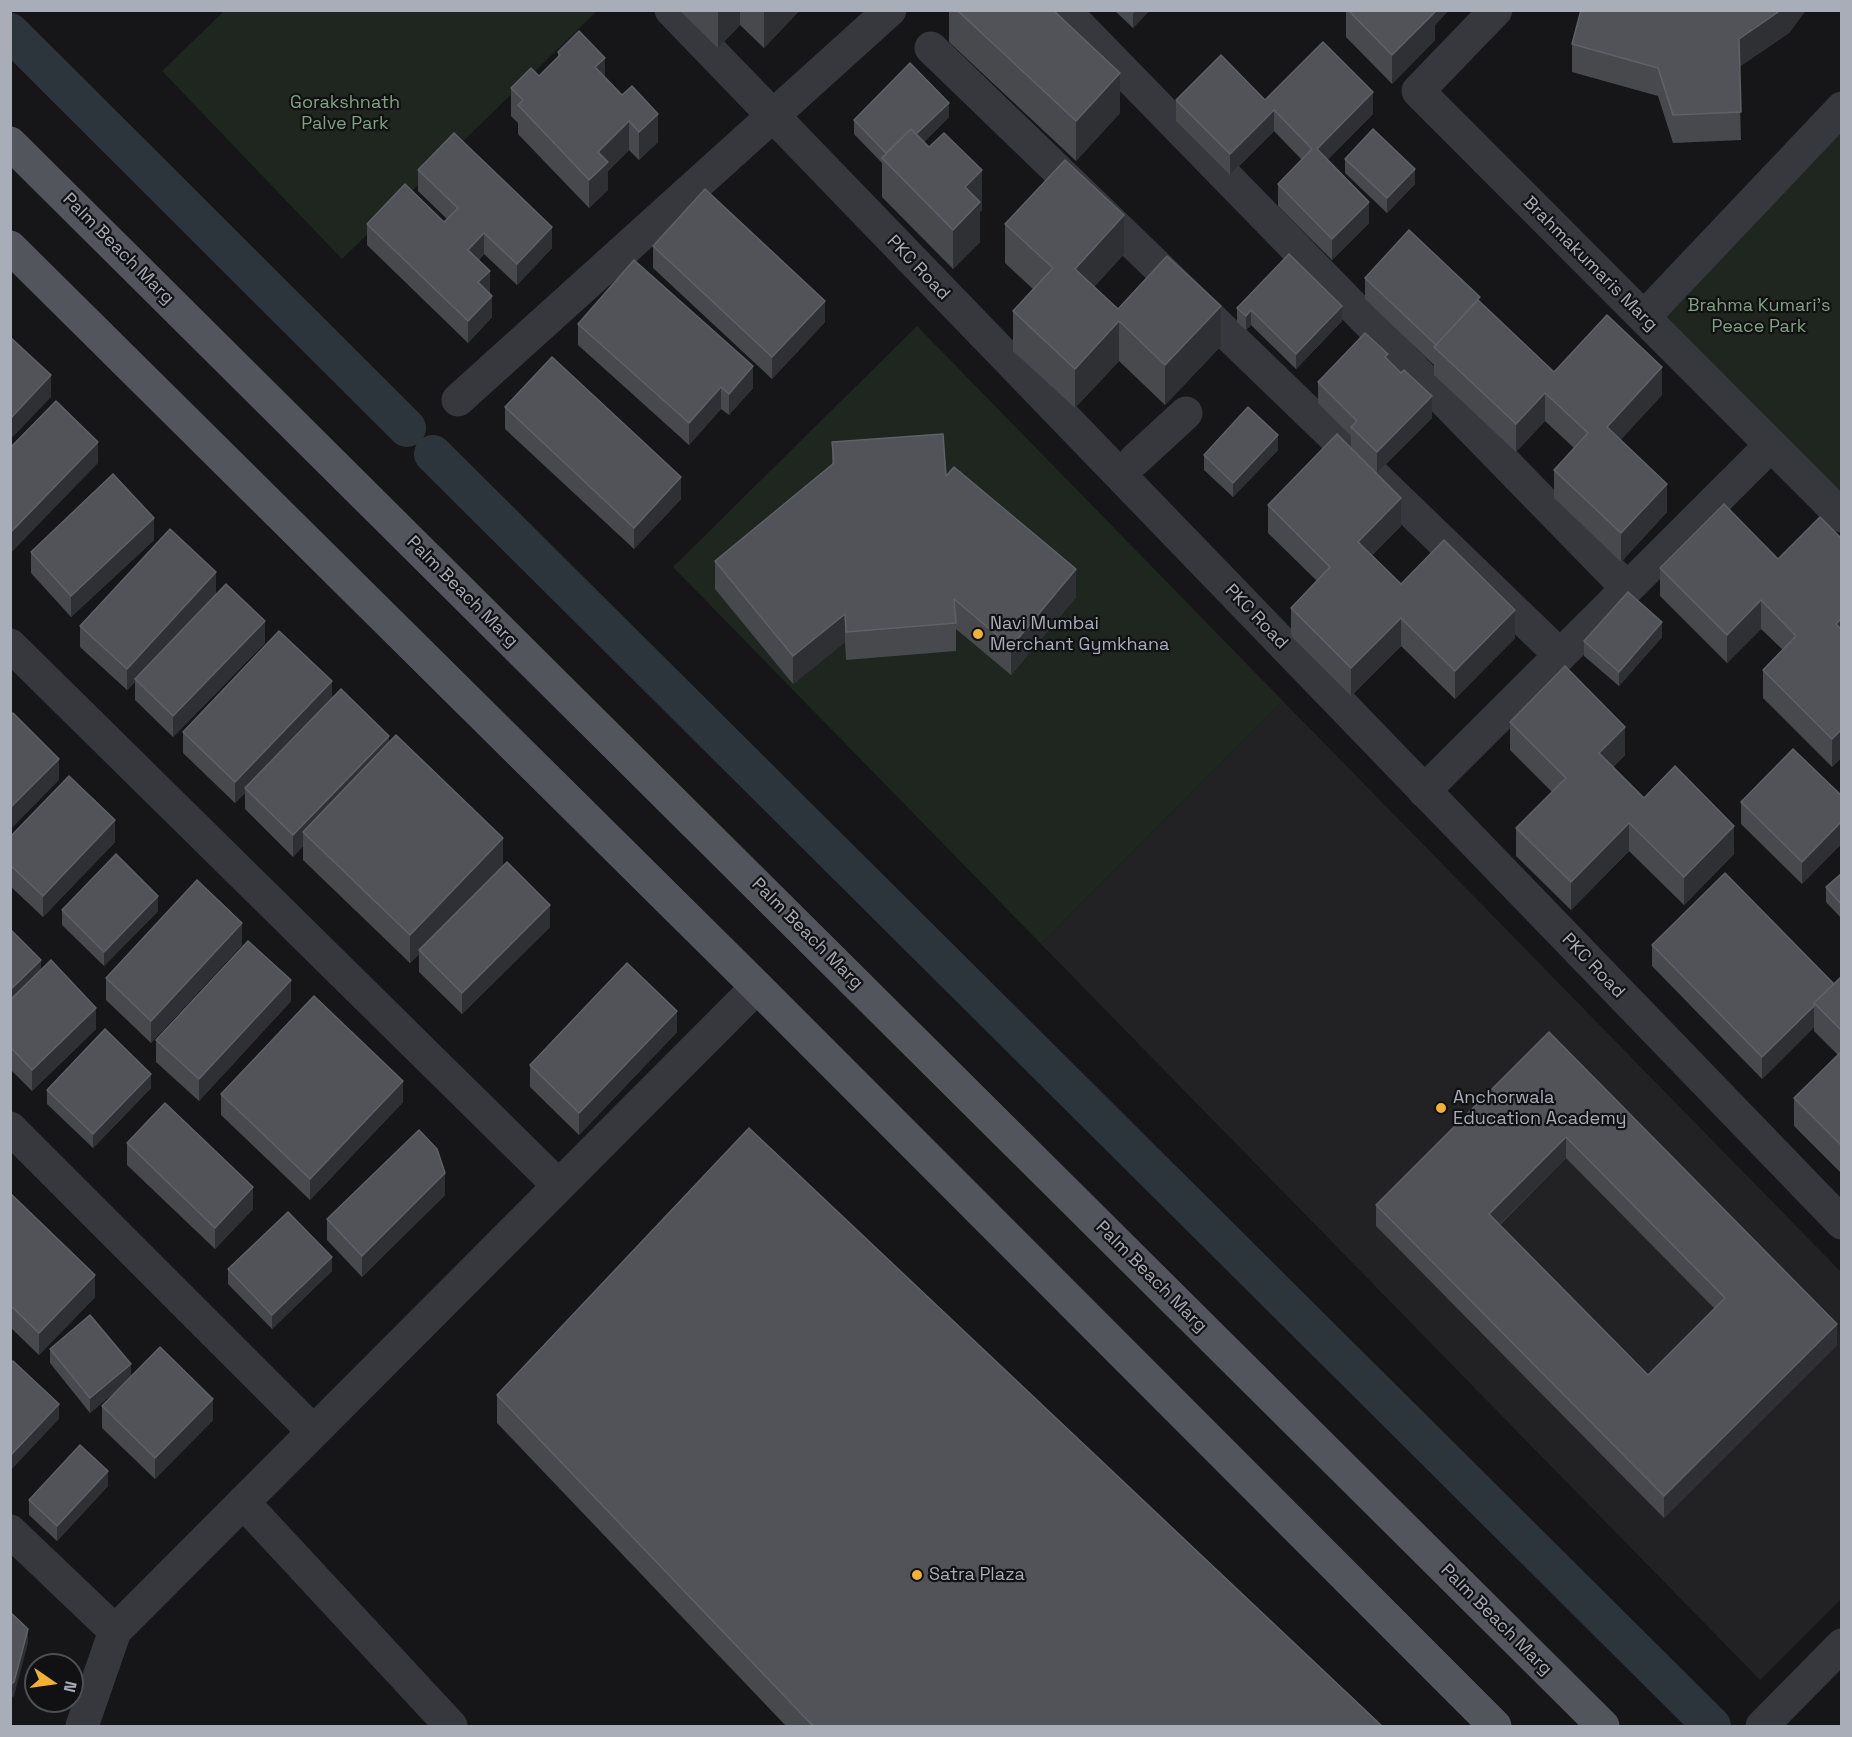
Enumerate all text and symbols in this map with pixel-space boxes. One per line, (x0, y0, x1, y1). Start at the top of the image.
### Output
park label: Gorakshnath Palve Park (290, 92, 400, 134)
street label: Palm Beach Marg (58, 189, 178, 309)
street label: Brahmakumaris Marg (1518, 192, 1662, 336)
street label: PKC Road (882, 231, 954, 305)
park label: Brahma Kumari's Peace Park (1687, 295, 1831, 338)
street label: Palm Beach Marg (402, 532, 522, 652)
street label: PKC Road (1220, 580, 1292, 654)
place label: Navi Mumbai Merchant Gymkhana (990, 613, 1169, 656)
marker: Navi Mumbai Merchant Gymkhana (971, 627, 985, 641)
street label: Palm Beach Marg (747, 874, 867, 994)
street label: PKC Road (1557, 929, 1629, 1003)
place label: Anchorwala Education Academy (1453, 1087, 1627, 1130)
marker: Anchorwala Education Academy (1434, 1101, 1448, 1115)
street label: Palm Beach Marg (1091, 1217, 1211, 1337)
street label: Palm Beach Marg (1436, 1560, 1556, 1680)
place label: Satra Plaza (929, 1564, 1025, 1586)
marker: Satra Plaza (910, 1568, 924, 1582)
north arrow (24, 1653, 84, 1713)
text: N (59, 1679, 82, 1694)

